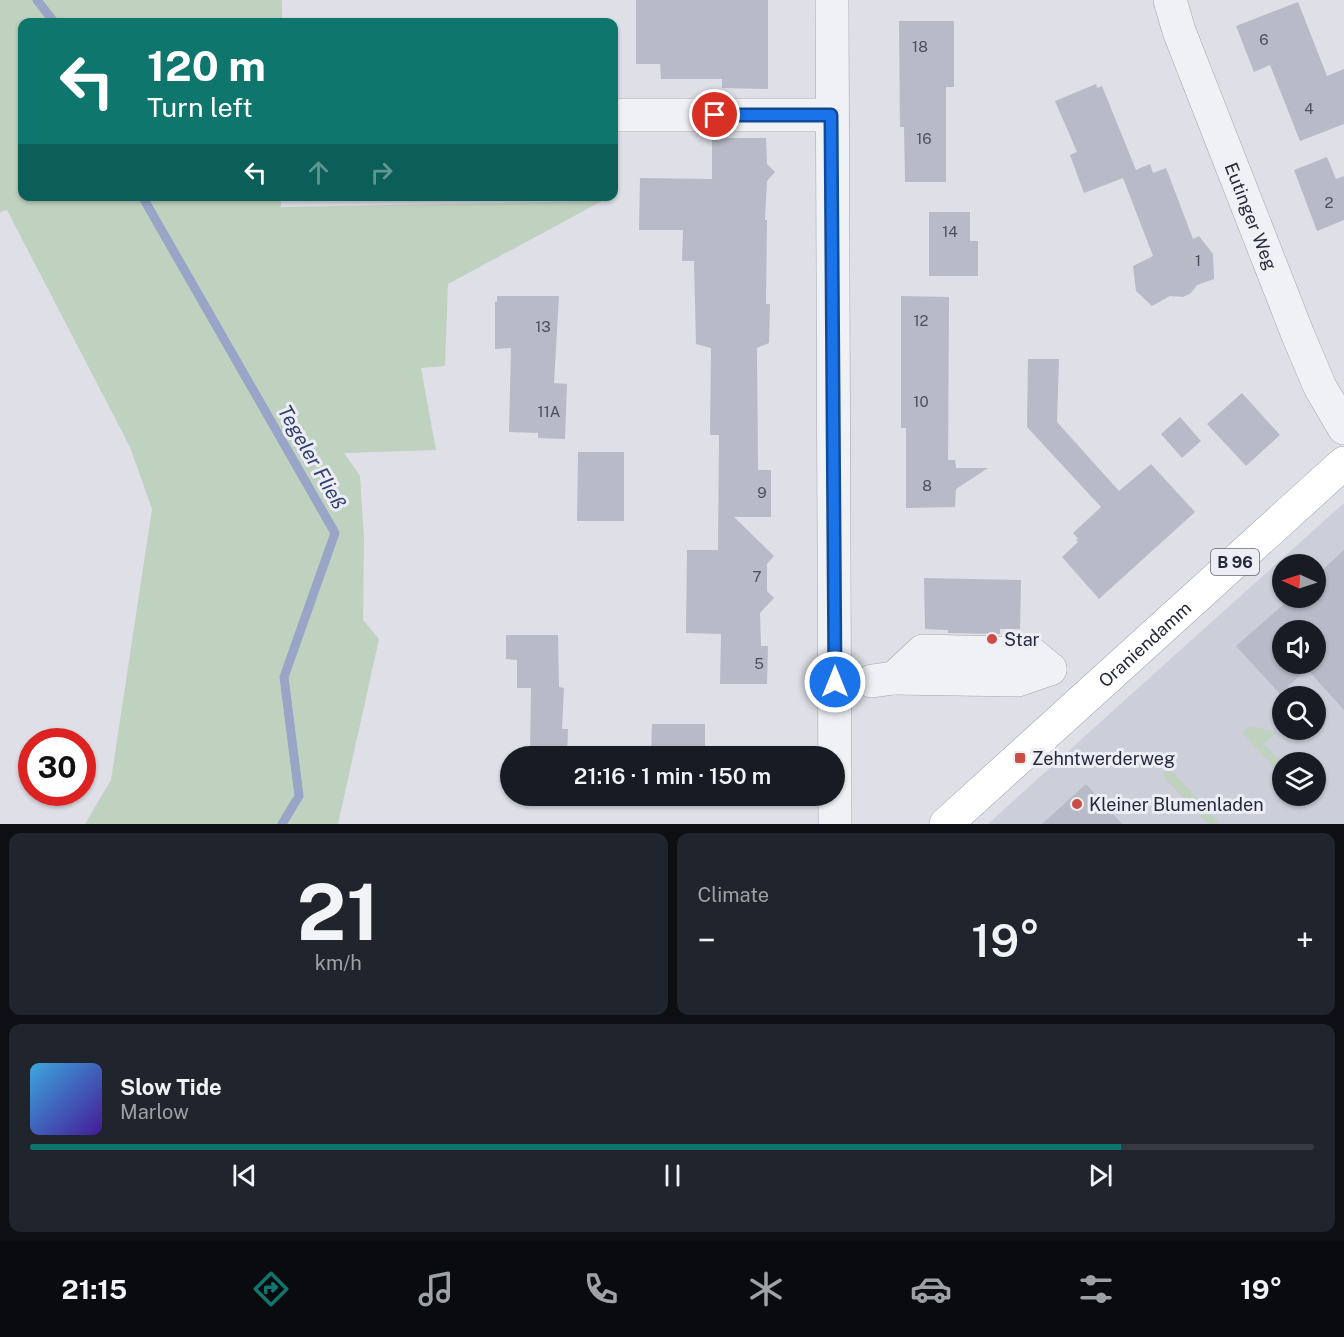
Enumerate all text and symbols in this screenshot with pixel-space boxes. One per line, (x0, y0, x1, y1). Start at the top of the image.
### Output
house number: 6 (1259, 31, 1269, 48)
house number: 18 (912, 38, 928, 55)
text: 120 m (147, 41, 266, 90)
icon: left (48, 42, 126, 120)
pin (689, 89, 740, 140)
text: Turn left (147, 91, 253, 123)
icon: arrive (698, 98, 731, 131)
house number: 4 (1304, 100, 1314, 117)
house number: 16 (916, 130, 932, 147)
icon: left (239, 156, 272, 189)
icon: ahead (302, 156, 335, 189)
icon: right (365, 156, 398, 189)
street label: Eutinger Weg (1221, 159, 1282, 273)
house number: 2 (1325, 194, 1334, 211)
house number: 14 (942, 223, 958, 240)
house number: 1 (1195, 252, 1201, 269)
house number: 12 (913, 312, 929, 329)
house number: 13 (535, 318, 551, 335)
house number: 10 (913, 393, 929, 410)
water label: Tegeler Fließ (273, 401, 351, 513)
house number: 11A (538, 403, 561, 420)
house number: 8 (922, 477, 932, 494)
house number: 9 (757, 484, 767, 501)
road number: B 96 (1211, 549, 1259, 575)
north arrow (1272, 554, 1326, 608)
map controls (1272, 554, 1326, 806)
house number: 7 (752, 568, 762, 585)
street label: Oraniendamm (1094, 597, 1195, 691)
button: sound (1272, 620, 1326, 674)
place label: Star (1004, 629, 1040, 650)
marker: Star (985, 632, 999, 646)
position arrow (803, 650, 867, 714)
house number: 5 (754, 655, 764, 672)
button: search (1272, 686, 1326, 740)
speed limit sign: 30 (18, 728, 96, 806)
place label: Zehntwerderweg (1032, 748, 1175, 769)
marker: Zehntwerderweg (1013, 751, 1027, 765)
button: layers (1272, 752, 1326, 806)
text: 21:16 · 1 min · 150 m (574, 763, 771, 789)
place label: Kleiner Blumenladen (1089, 794, 1264, 815)
marker: Kleiner Blumenladen (1070, 797, 1084, 811)
text: 21 (297, 866, 380, 958)
text: Climate (698, 883, 769, 907)
text: 19° (971, 914, 1040, 967)
text: − (698, 921, 716, 959)
text: + (1296, 921, 1314, 959)
text: km/h (315, 951, 362, 975)
text: Slow Tide (120, 1074, 222, 1100)
text: Marlow (120, 1100, 189, 1124)
icon: previous (228, 1159, 261, 1192)
icon: pause (656, 1159, 689, 1192)
icon: next (1084, 1159, 1117, 1192)
icon: directions (250, 1268, 292, 1310)
icon: music (415, 1268, 457, 1310)
icon: phone (580, 1268, 622, 1310)
icon: climate (745, 1268, 787, 1310)
icon: car (910, 1268, 952, 1310)
icon: filters (1075, 1268, 1117, 1310)
text: 21:15 (62, 1273, 127, 1305)
text: 19° (1240, 1273, 1282, 1305)

